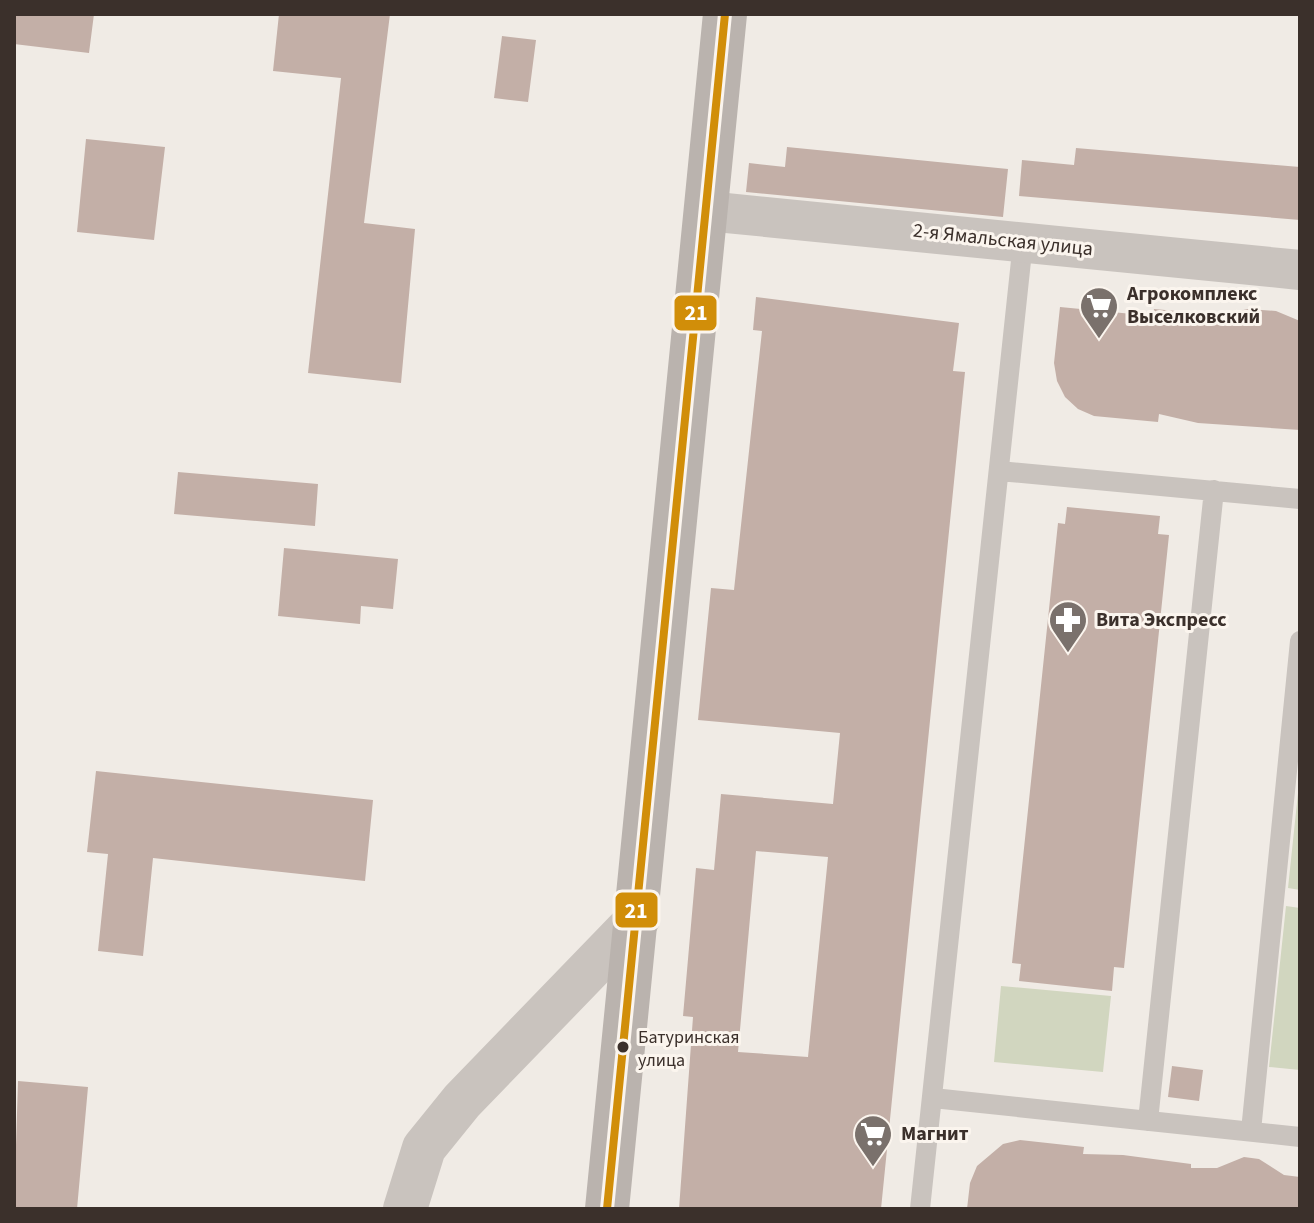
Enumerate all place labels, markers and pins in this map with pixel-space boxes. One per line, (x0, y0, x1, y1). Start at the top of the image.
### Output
place label: Агрокомплекс Выселковский (1126, 280, 1260, 331)
supermarket icon: Агрокомплекс Выселковский (1078, 285, 1120, 340)
pharmacy icon: Вита Экспресс (1047, 599, 1089, 654)
place label: Вита Экспресс (1096, 606, 1227, 634)
place label: Батуринская улица (638, 1025, 740, 1073)
marker: Батуринская улица (615, 1039, 631, 1055)
supermarket icon: Магнит (852, 1113, 894, 1168)
place label: Магнит (901, 1120, 969, 1148)

